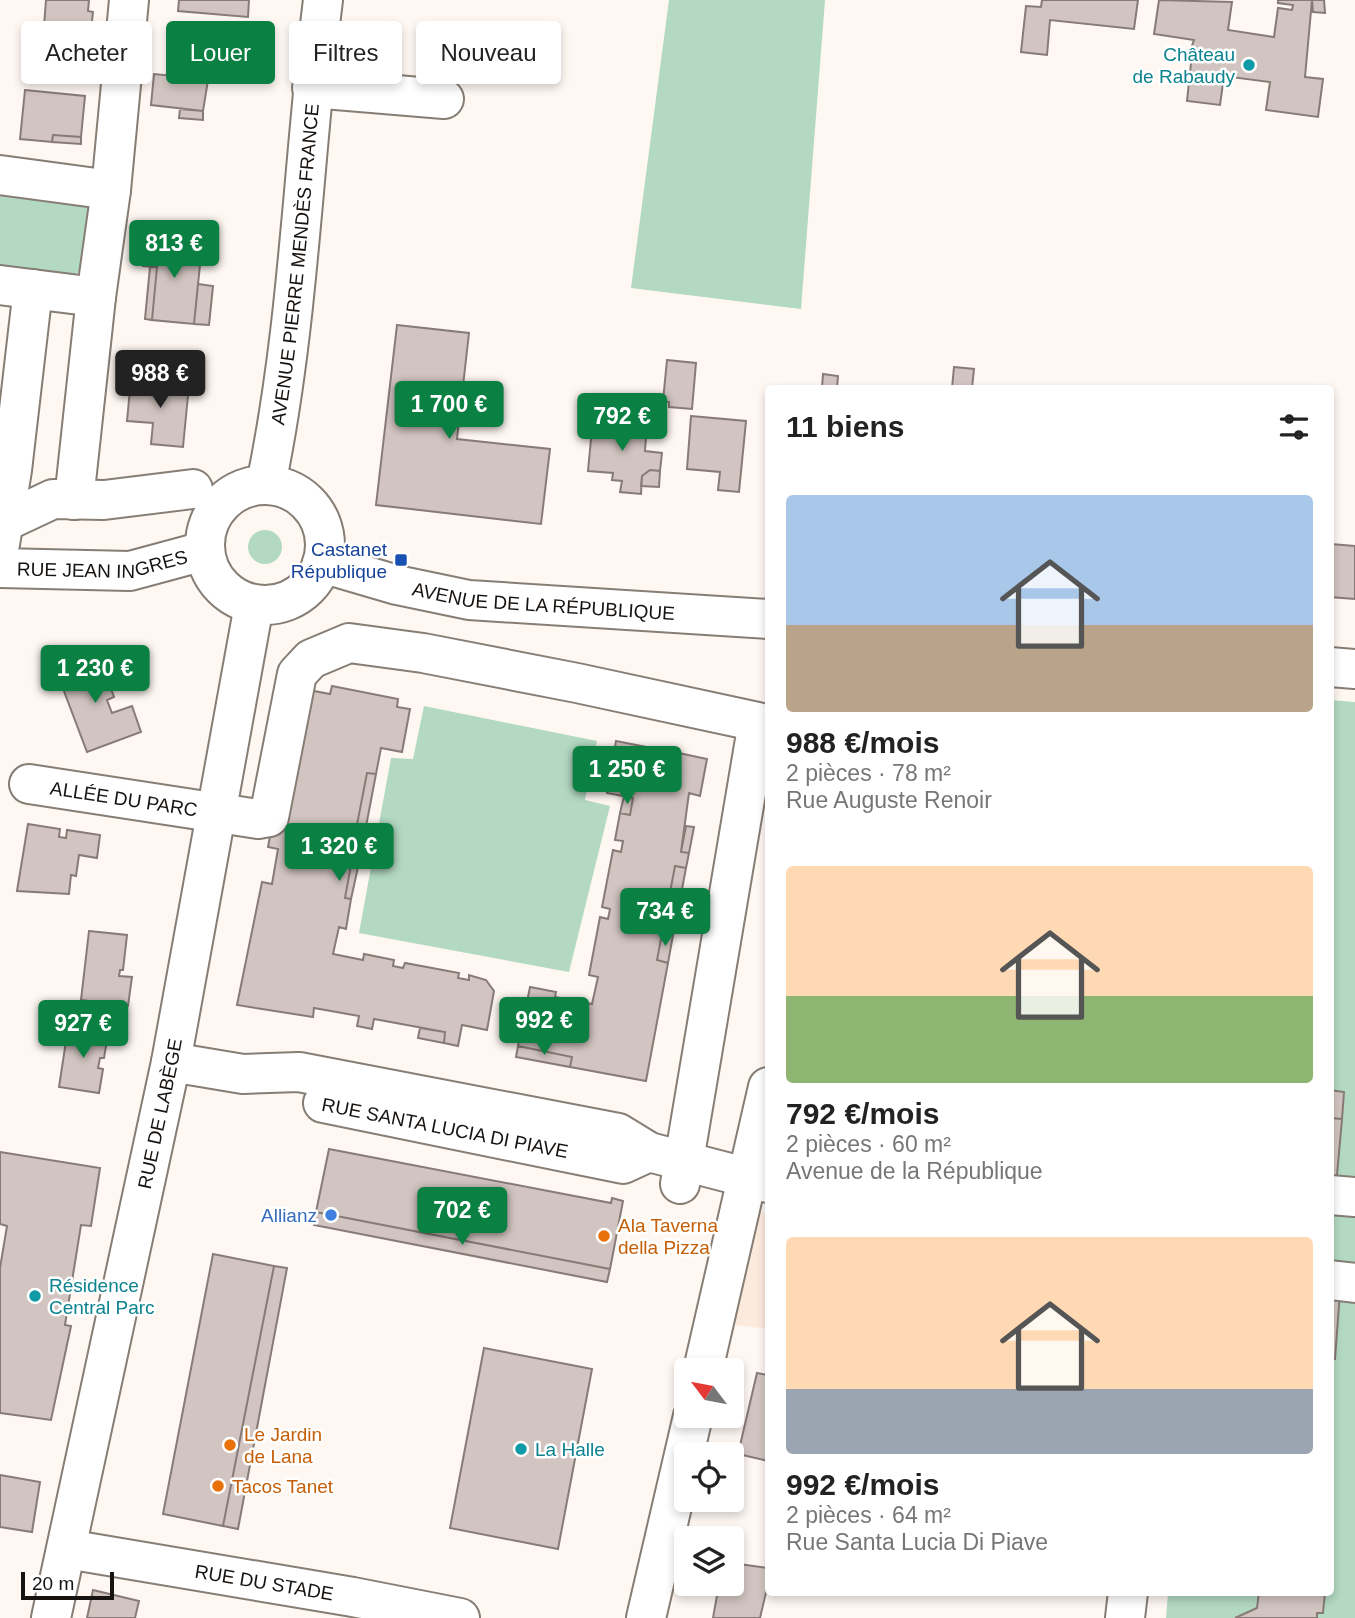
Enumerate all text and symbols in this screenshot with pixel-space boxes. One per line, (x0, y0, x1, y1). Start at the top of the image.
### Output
chip: Acheter (21, 21, 152, 84)
chip: Louer (166, 21, 275, 84)
chip: Filtres (289, 21, 402, 84)
chip: Nouveau (416, 21, 561, 84)
place label: Château de Rabaudy (1133, 44, 1235, 87)
marker: Château de Rabaudy (1241, 57, 1257, 73)
street label: AVENUE PIERRE MENDÈS FRANCE (267, 103, 322, 426)
pin: 813 € (125, 220, 223, 280)
text: 813 € (145, 230, 203, 256)
pin: 988 € (111, 350, 209, 410)
text: 988 € (131, 360, 189, 386)
pin: 1 700 € (384, 382, 514, 441)
text: 1 700 € (411, 391, 487, 417)
pin: 792 € (573, 393, 671, 453)
text: 792 € (593, 403, 651, 429)
icon: filters (1275, 408, 1313, 446)
text: 11 biens (786, 410, 904, 443)
place label: Castanet République (291, 539, 388, 582)
icon: home (987, 541, 1113, 667)
street label: RUE JEAN INGRES (17, 545, 190, 582)
marker: Castanet République (393, 552, 409, 568)
street label: AVENUE DE LA RÉPUBLIQUE (410, 578, 675, 624)
pin: 1 230 € (30, 646, 160, 705)
text: 1 230 € (57, 655, 133, 681)
text: 988 €/mois (786, 726, 939, 759)
pin: 1 250 € (562, 746, 692, 806)
text: 1 250 € (589, 756, 665, 782)
text: 2 pièces · 78 m² (786, 760, 951, 786)
street label: ALLÉE DU PARC (49, 777, 199, 820)
text: Rue Auguste Renoir (786, 787, 992, 813)
pin: 1 320 € (274, 824, 404, 883)
text: 1 320 € (301, 833, 377, 859)
pin: 734 € (616, 888, 714, 948)
text: 734 € (636, 898, 694, 924)
icon: home (987, 912, 1113, 1038)
pin: 992 € (495, 998, 593, 1057)
pin: 927 € (34, 1000, 132, 1060)
text: 992 € (515, 1007, 573, 1033)
text: 927 € (54, 1010, 112, 1036)
street label: RUE DE LABÈGE (133, 1037, 186, 1191)
street label: RUE SANTA LUCIA DI PIAVE (320, 1094, 570, 1162)
text: 792 €/mois (786, 1097, 939, 1130)
text: 2 pièces · 60 m² (786, 1131, 951, 1157)
text: Avenue de la République (786, 1158, 1043, 1184)
pin: 702 € (413, 1188, 511, 1247)
text: 702 € (433, 1197, 491, 1223)
place label: Allianz (261, 1205, 317, 1226)
marker: Allianz (323, 1207, 339, 1223)
place label: Ala Taverna della Pizza (618, 1215, 718, 1258)
marker: Ala Taverna della Pizza (596, 1228, 612, 1244)
place label: Résidence Central Parc (49, 1275, 155, 1318)
icon: home (987, 1283, 1113, 1409)
marker: Résidence Central Parc (27, 1288, 43, 1304)
north arrow (674, 1358, 744, 1428)
map controls (674, 1358, 744, 1596)
place label: Le Jardin de Lana (244, 1424, 322, 1467)
marker: Le Jardin de Lana (222, 1437, 238, 1453)
place label: La Halle (535, 1439, 605, 1460)
marker: La Halle (513, 1441, 529, 1457)
button: locate (674, 1442, 744, 1512)
text: 992 €/mois (786, 1468, 939, 1501)
place label: Tacos Tanet (232, 1476, 334, 1497)
marker: Tacos Tanet (210, 1478, 226, 1494)
text: 2 pièces · 64 m² (786, 1502, 951, 1528)
button: layers (674, 1526, 744, 1596)
text: Rue Santa Lucia Di Piave (786, 1529, 1048, 1555)
street label: RUE DU STADE (193, 1560, 335, 1604)
scale bar (21, 1569, 114, 1601)
text: 20 m (32, 1573, 74, 1594)

